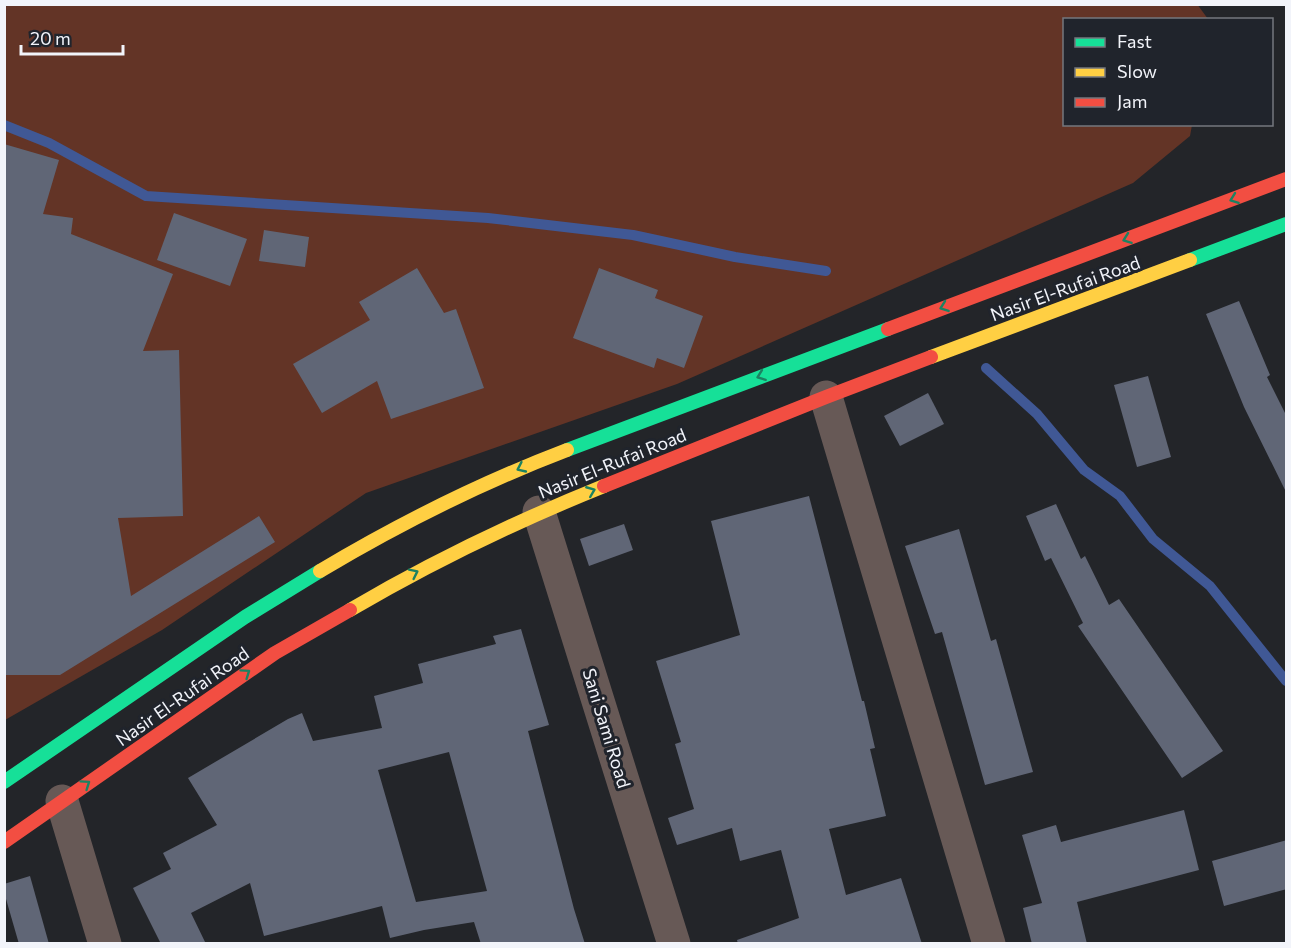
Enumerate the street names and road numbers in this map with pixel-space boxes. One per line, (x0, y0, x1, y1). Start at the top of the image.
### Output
street label: Nasir El-Rufai Road (987, 251, 1143, 325)
street label: Nasir El-Rufai Road (535, 423, 689, 503)
street label: Nasir El-Rufai Road (111, 642, 253, 750)
street label: Sani Sami Road (578, 665, 636, 791)

